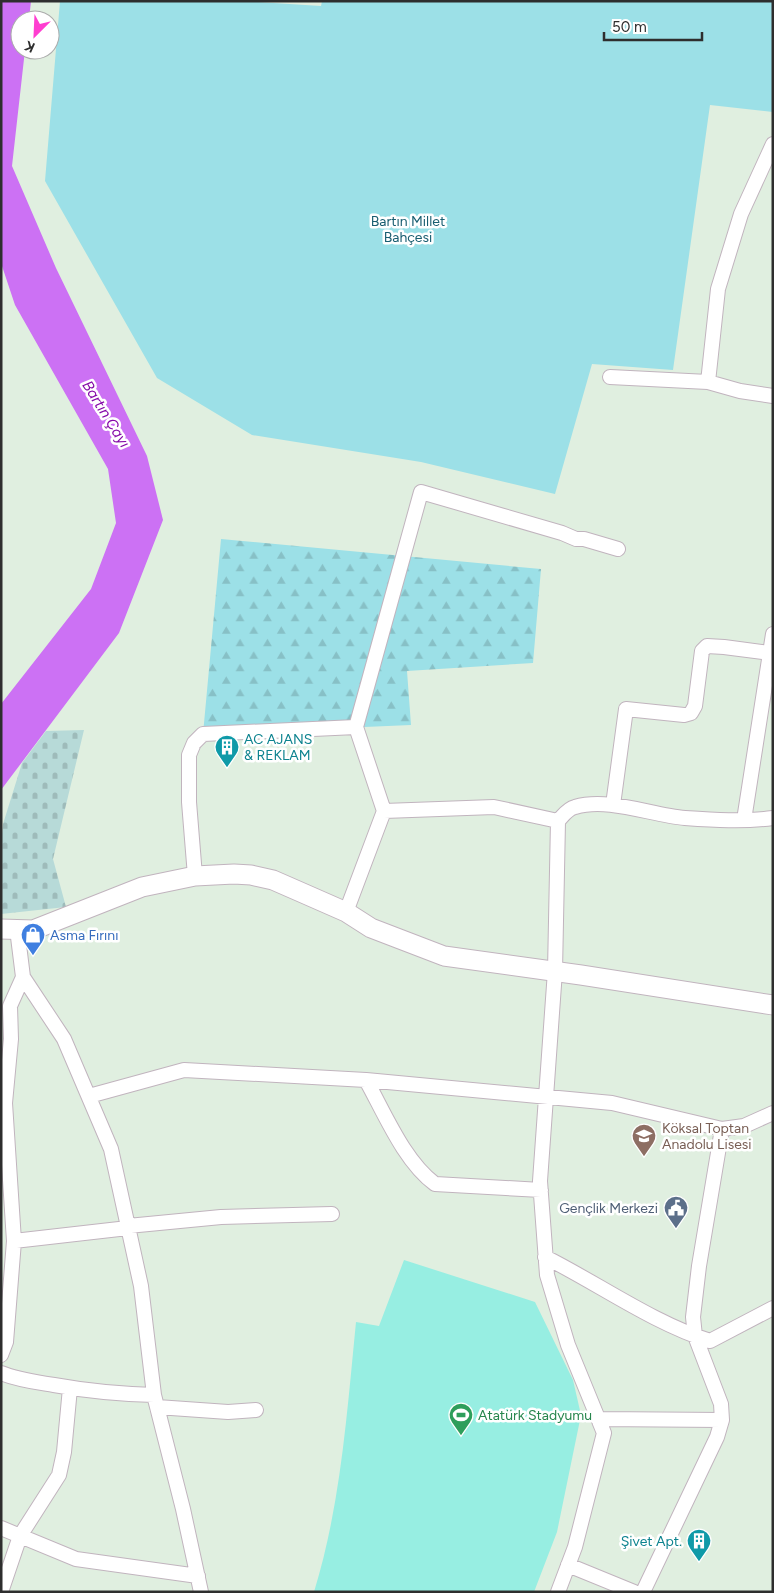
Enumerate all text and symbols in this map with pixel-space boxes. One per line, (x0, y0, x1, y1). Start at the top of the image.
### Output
north arrow (10, 10, 60, 60)
scale bar (604, 10, 702, 42)
text: 50 m (612, 18, 647, 36)
text: K (22, 36, 38, 56)
park label: Bartın Millet Bahçesi (371, 213, 445, 246)
water label: Bartın Çayı (78, 377, 134, 451)
place label: AC AJANS & REKLAM (244, 731, 312, 764)
building icon: AC AJANS & REKLAM (214, 734, 240, 768)
shop icon: Asma Fırını (20, 922, 46, 956)
place label: Asma Fırını (50, 927, 118, 944)
place label: Köksal Toptan Anadolu Lisesi (662, 1120, 752, 1153)
school or university icon: Köksal Toptan Anadolu Lisesi (631, 1123, 657, 1157)
public building icon: Gençlik Merkezi (663, 1195, 689, 1229)
place label: Gençlik Merkezi (559, 1200, 658, 1217)
sports icon: Atatürk Stadyumu (448, 1402, 474, 1436)
place label: Atatürk Stadyumu (478, 1407, 592, 1424)
building icon: Şivet Apt. (686, 1528, 712, 1562)
place label: Şivet Apt. (621, 1533, 682, 1550)

